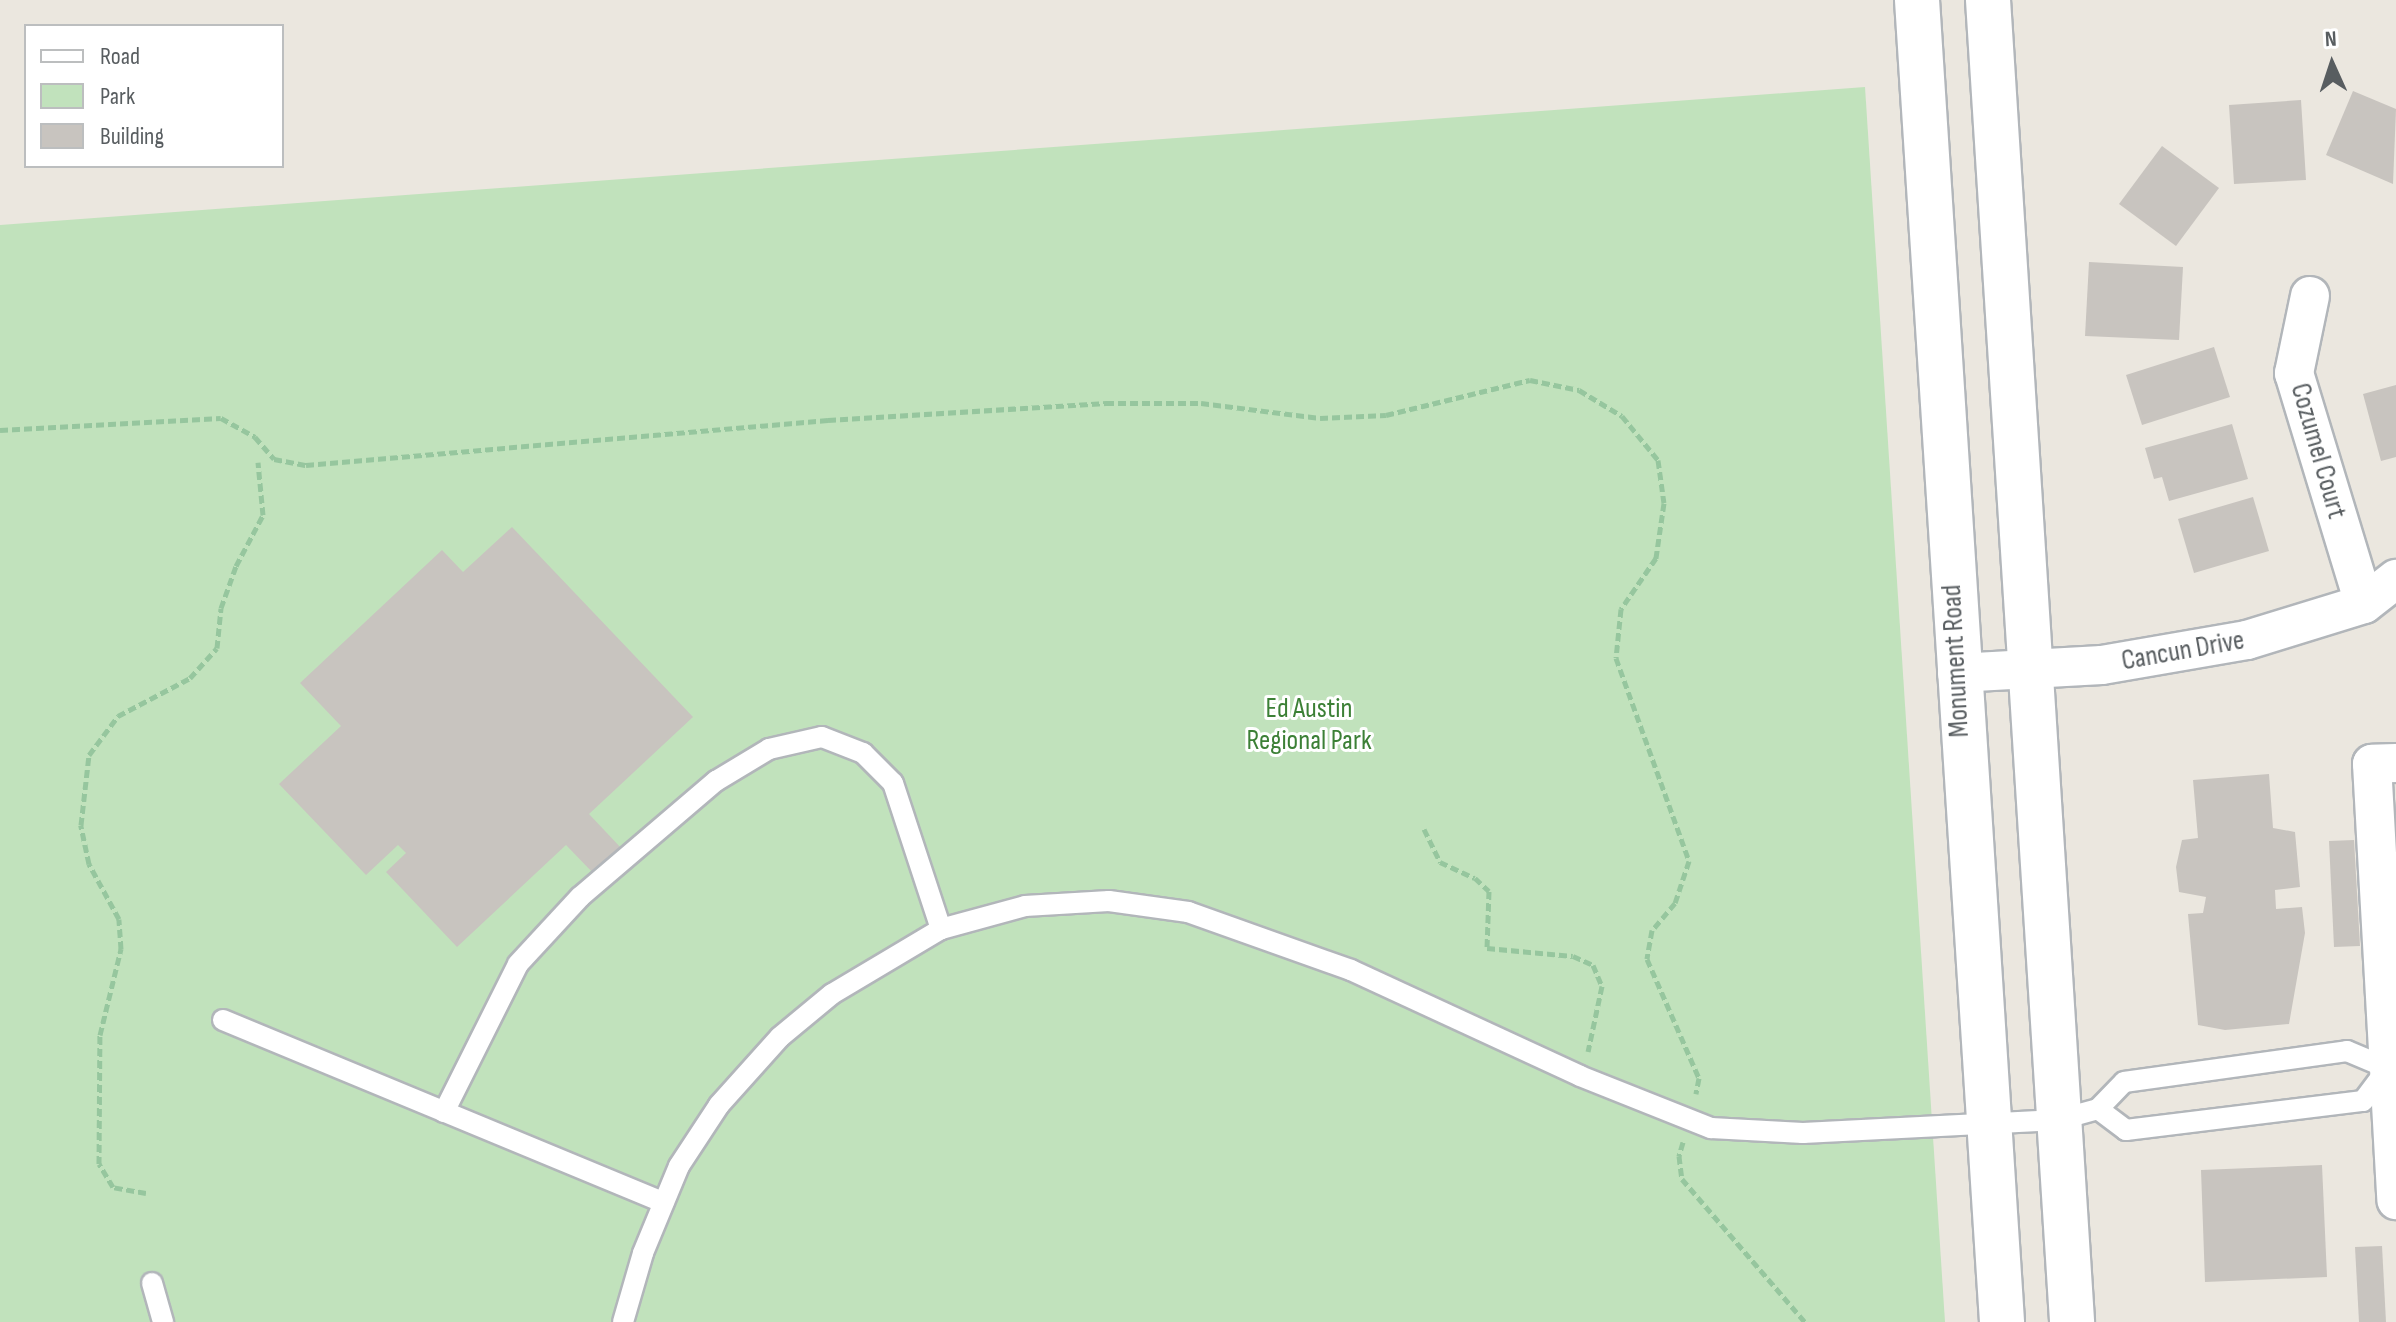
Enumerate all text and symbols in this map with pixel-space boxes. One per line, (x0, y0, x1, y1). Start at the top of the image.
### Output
legend (24, 24, 284, 168)
north arrow (2292, 24, 2372, 104)
text: N (2324, 26, 2337, 53)
text: Road (100, 42, 140, 71)
text: Park (100, 82, 135, 111)
text: Building (100, 122, 164, 151)
street label: Cozumel Court (2283, 380, 2353, 522)
street label: Monument Road (1935, 584, 1977, 738)
street label: Cancun Drive (2119, 624, 2247, 678)
park label: Ed Austin Regional Park (1246, 692, 1372, 758)

